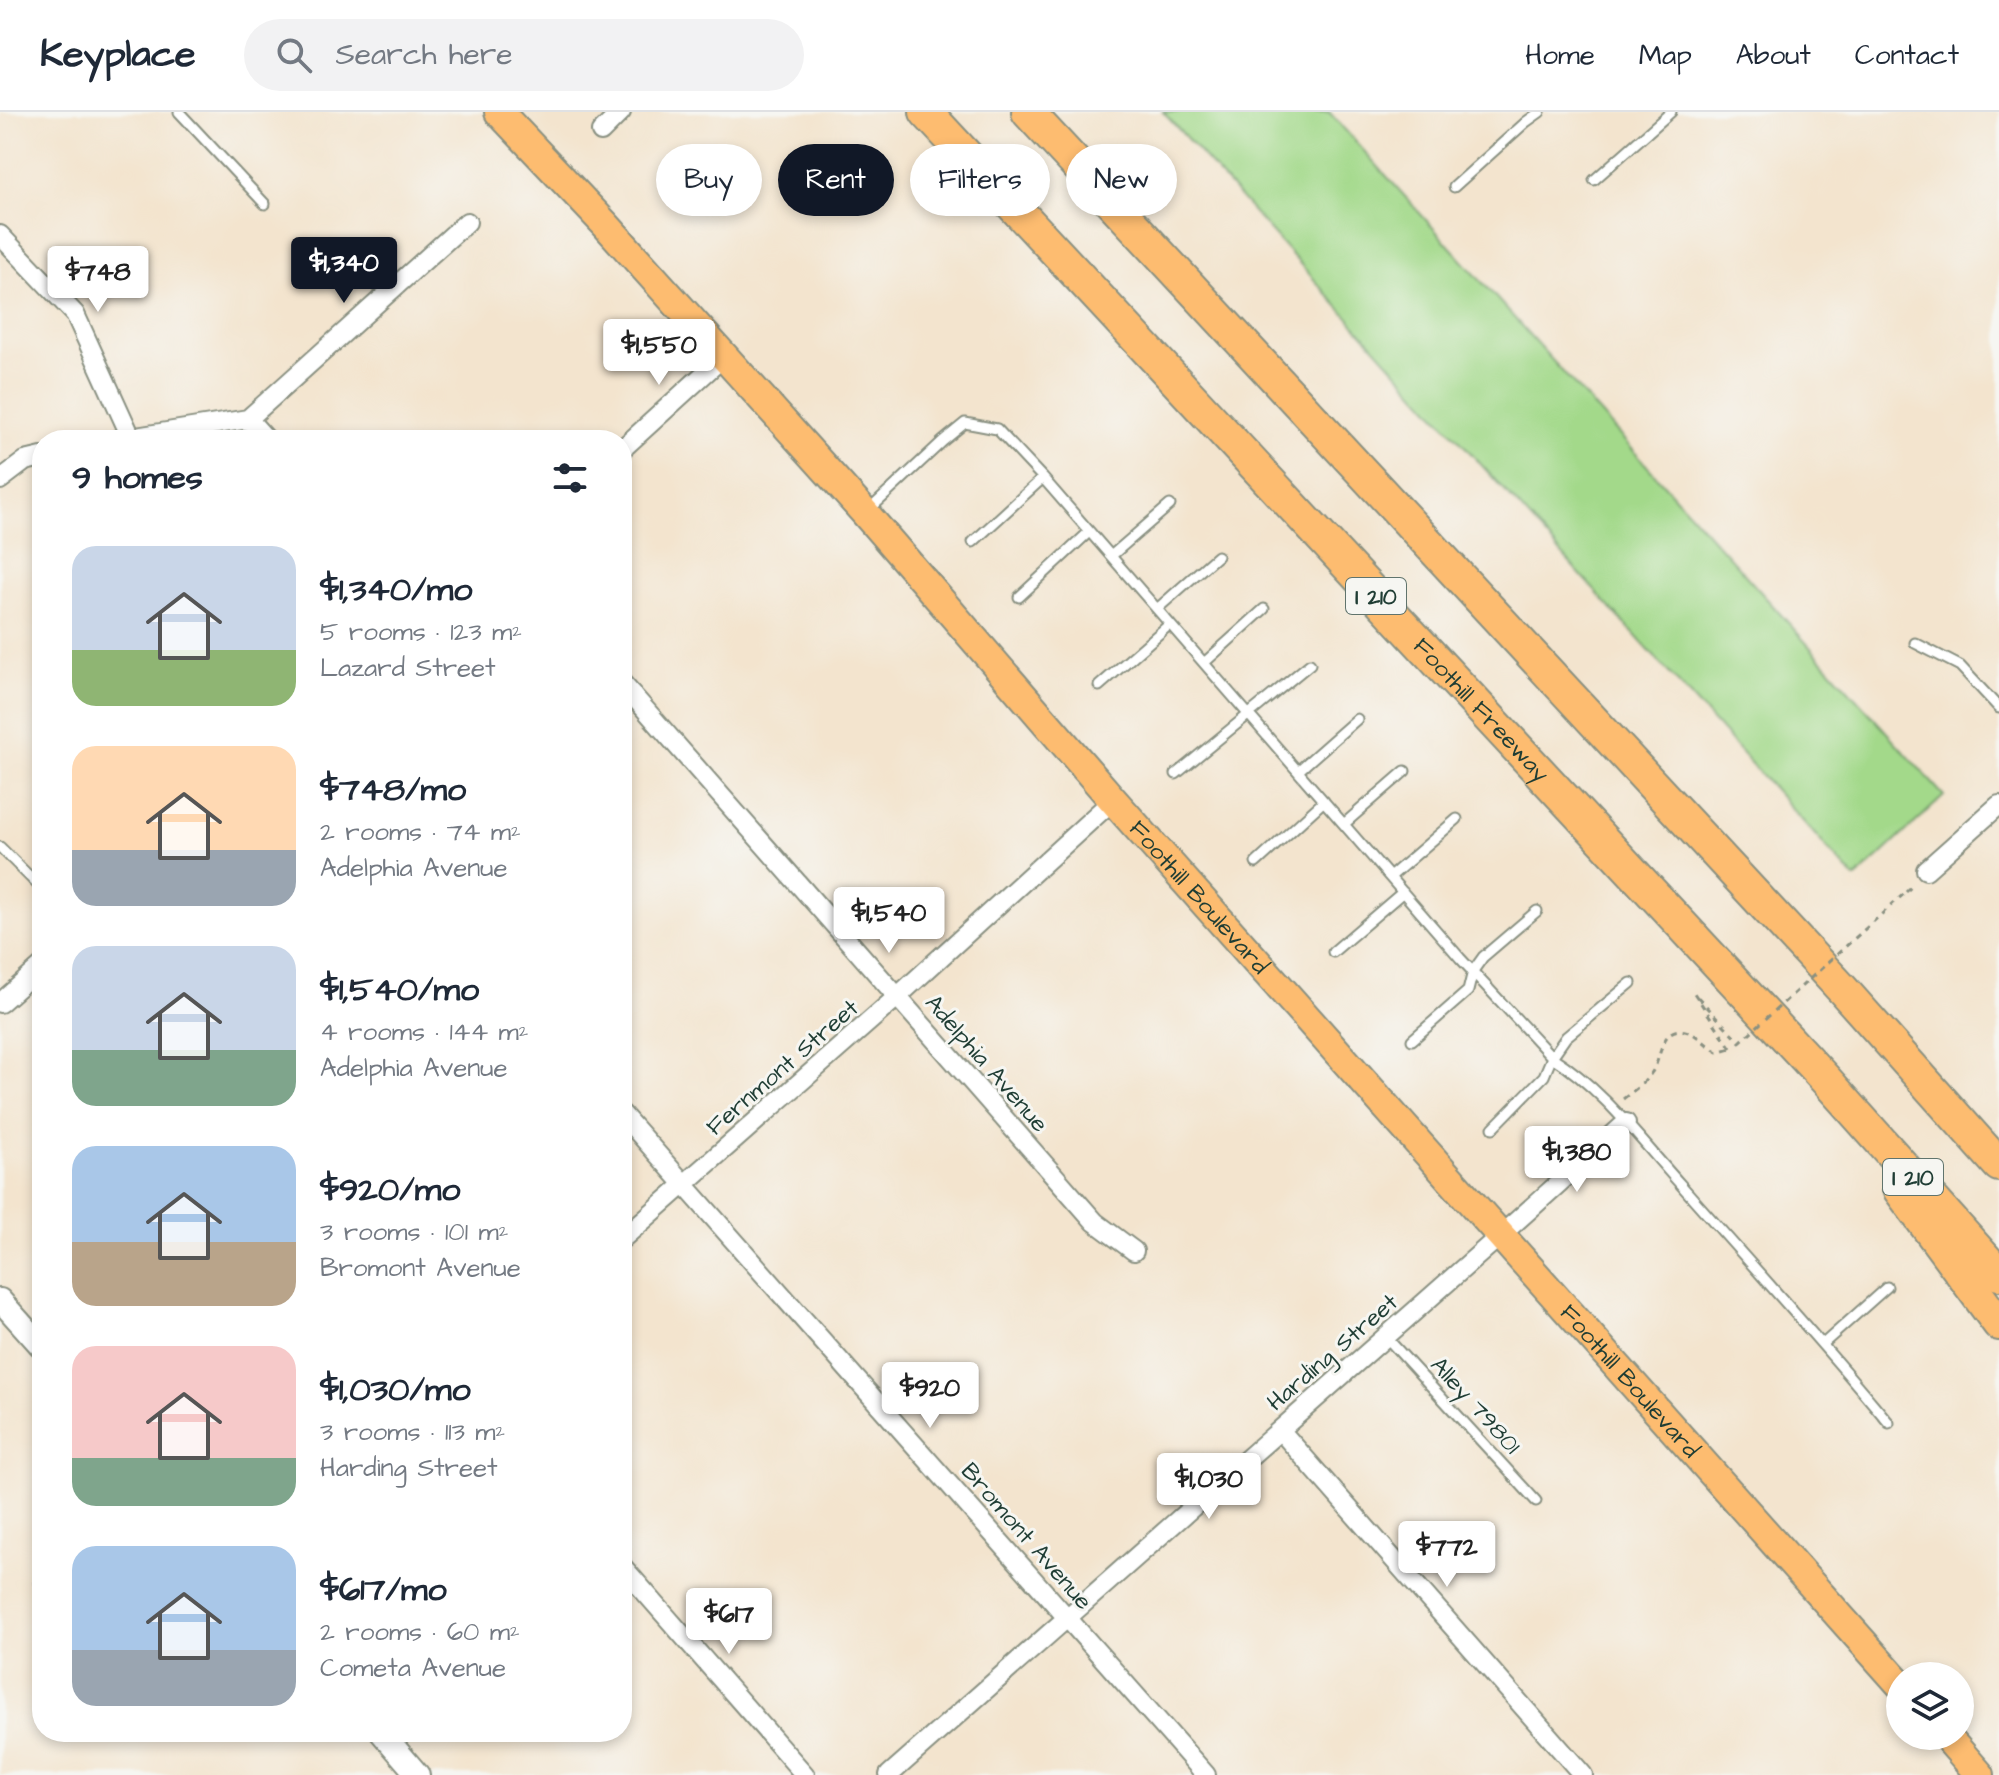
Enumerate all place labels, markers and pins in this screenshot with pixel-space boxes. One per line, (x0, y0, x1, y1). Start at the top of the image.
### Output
pin: $1,340 (279, 237, 409, 305)
pin: $748 (51, 246, 145, 314)
pin: $1,550 (594, 319, 724, 387)
pin: $1,540 (824, 887, 954, 955)
pin: $1,380 (1512, 1126, 1642, 1194)
pin: $920 (883, 1362, 977, 1430)
pin: $1,030 (1144, 1453, 1274, 1521)
pin: $772 (1400, 1521, 1494, 1589)
pin: $617 (682, 1588, 776, 1656)

